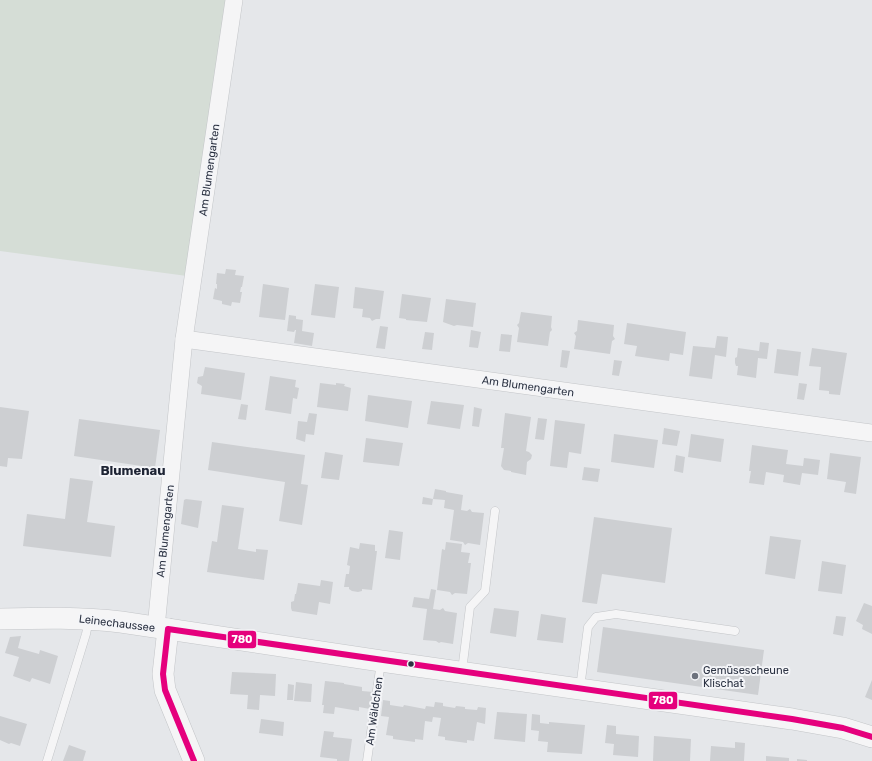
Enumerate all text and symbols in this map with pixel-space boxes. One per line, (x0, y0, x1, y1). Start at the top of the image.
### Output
street label: Am Blumengarten (197, 123, 222, 217)
street label: Am Blumengarten (481, 374, 575, 399)
district label: Blumenau (100, 463, 166, 478)
street label: Am Blumengarten (154, 484, 177, 578)
street label: Leinechaussee (78, 612, 156, 635)
line badge: 780 (227, 630, 257, 649)
text: 780 (231, 633, 253, 646)
unlabelled marker (406, 659, 416, 669)
place label: Gemüsescheune Klischat (703, 664, 789, 690)
marker: Gemüsescheune Klischat (690, 671, 700, 681)
street label: Am Wäldchen (363, 676, 386, 746)
line badge: 780 (648, 691, 678, 710)
text: 780 (652, 694, 674, 707)

